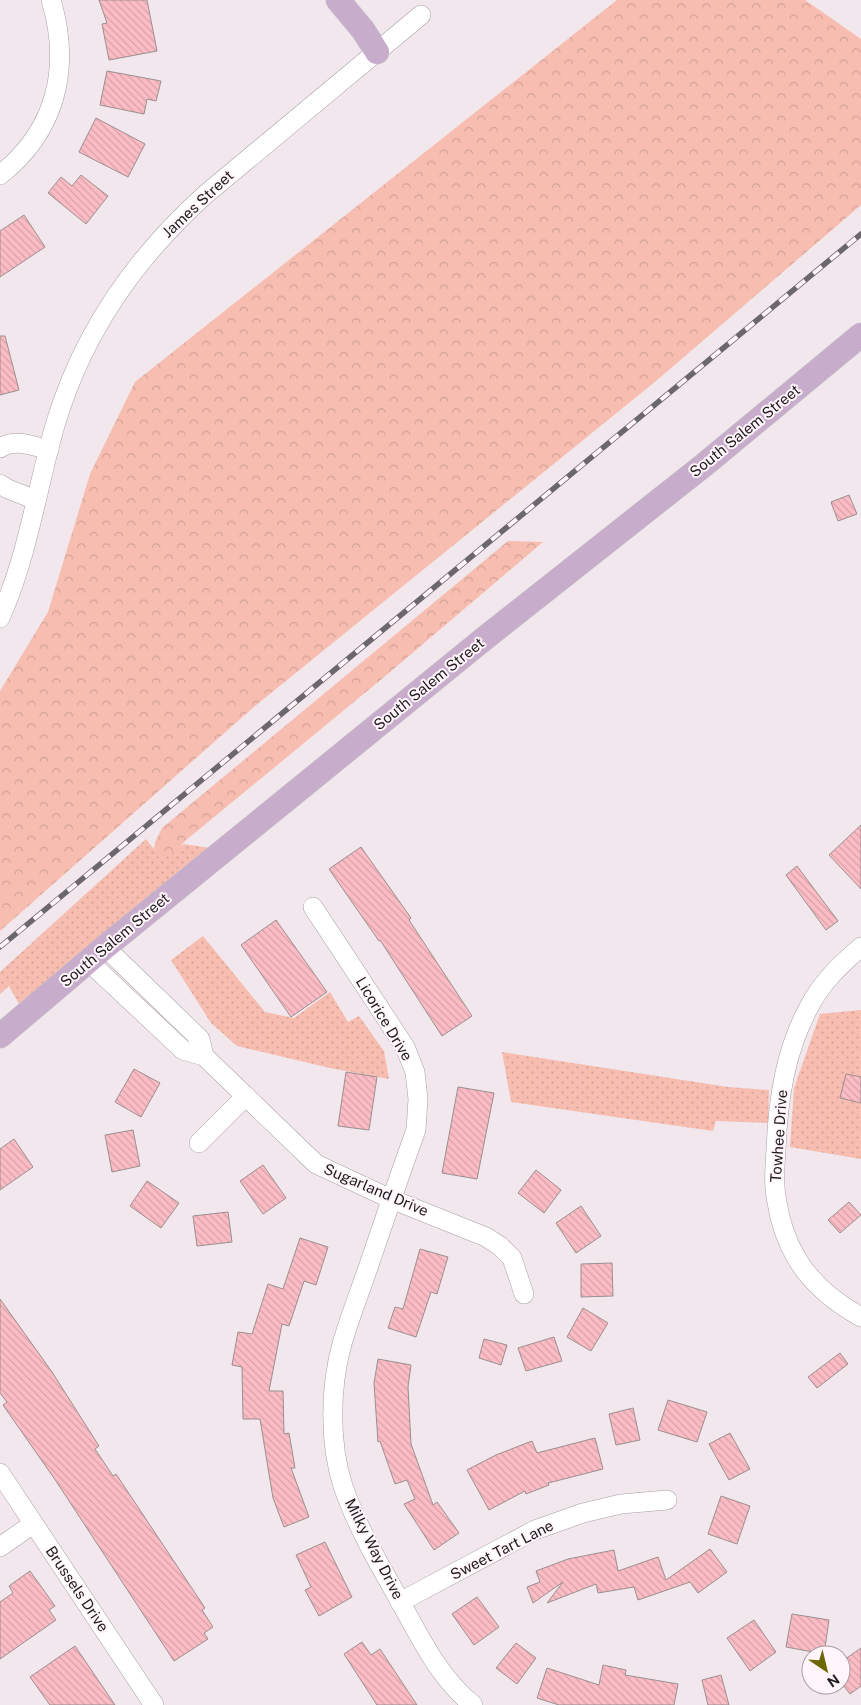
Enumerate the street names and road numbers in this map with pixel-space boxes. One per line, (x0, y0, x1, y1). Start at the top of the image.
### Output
street label: James Street (159, 166, 237, 241)
street label: South Salem Street (686, 381, 803, 480)
street label: South Salem Street (370, 634, 487, 733)
street label: South Salem Street (57, 889, 173, 990)
street label: Licorice Drive (353, 974, 416, 1064)
street label: Towhee Drive (767, 1089, 790, 1183)
street label: Sugarland Drive (321, 1160, 431, 1219)
street label: Milky Way Drive (342, 1496, 407, 1602)
street label: Sweet Tart Lane (448, 1516, 556, 1583)
street label: Brussels Drive (42, 1543, 112, 1635)

